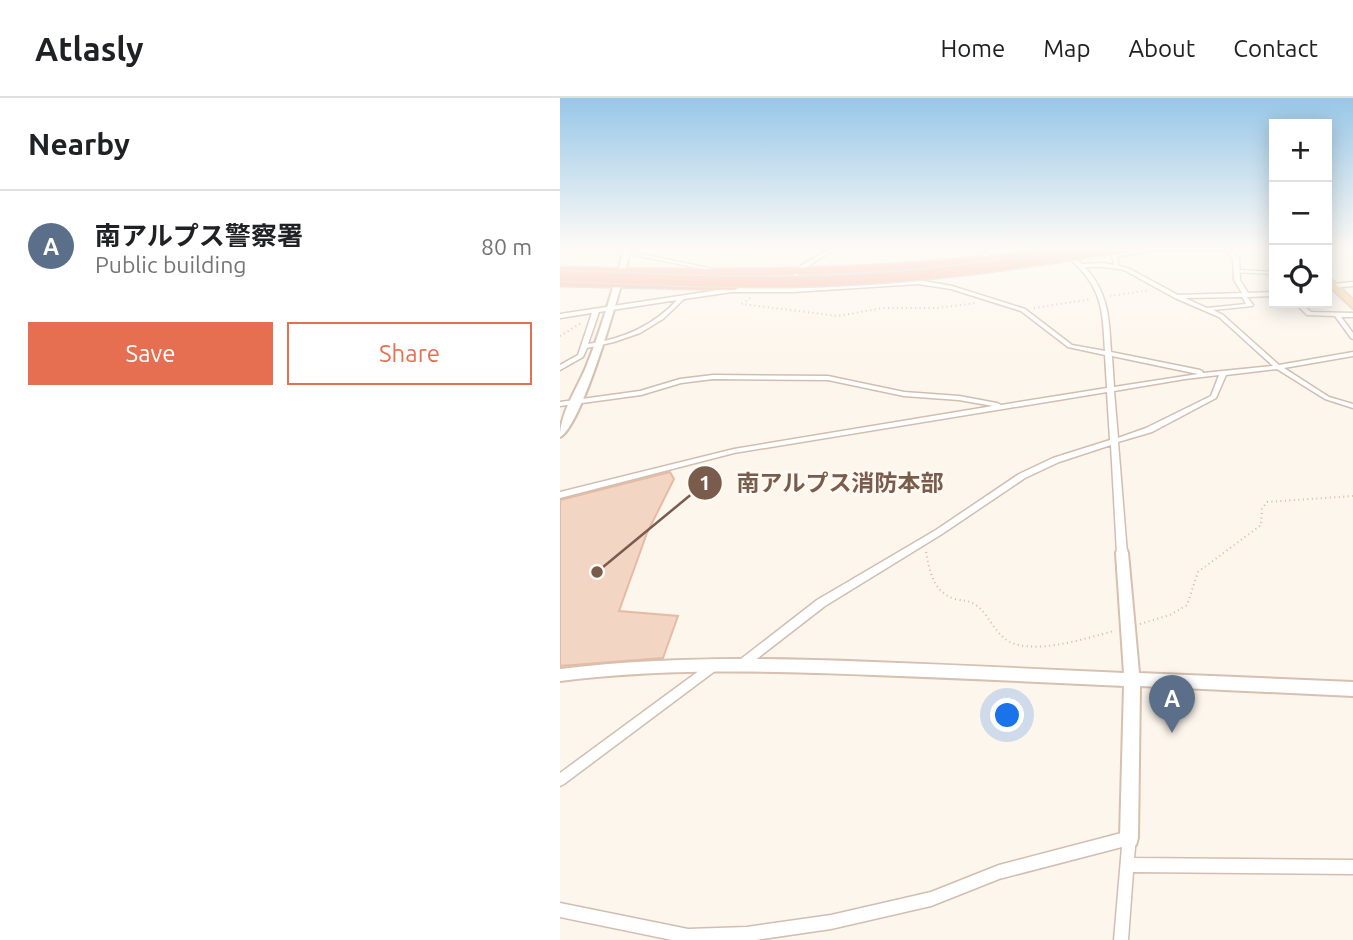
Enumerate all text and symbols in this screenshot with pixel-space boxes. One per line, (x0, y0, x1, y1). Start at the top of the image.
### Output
text: Atlasly (35, 30, 144, 67)
text: Home (940, 35, 1005, 62)
text: Map (1043, 35, 1090, 62)
text: About (1128, 35, 1195, 62)
text: Contact (1233, 35, 1318, 62)
map controls (1269, 119, 1332, 308)
button: + (1269, 119, 1332, 182)
text: Nearby (28, 127, 130, 161)
button: − (1269, 182, 1332, 245)
text: 南アルプス警察署 (95, 221, 303, 250)
text: A (43, 234, 59, 259)
text: 80 m (481, 234, 532, 259)
button: locate (1269, 245, 1332, 308)
text: Public building (95, 252, 247, 277)
button: Save (28, 322, 273, 385)
button: Share (287, 322, 532, 385)
callout: 南アルプス消防本部 (687, 461, 957, 505)
text: 1 (699, 470, 711, 494)
text: 南アルプス消防本部 (737, 470, 943, 495)
pin: A (1149, 675, 1195, 733)
your location (990, 698, 1024, 732)

